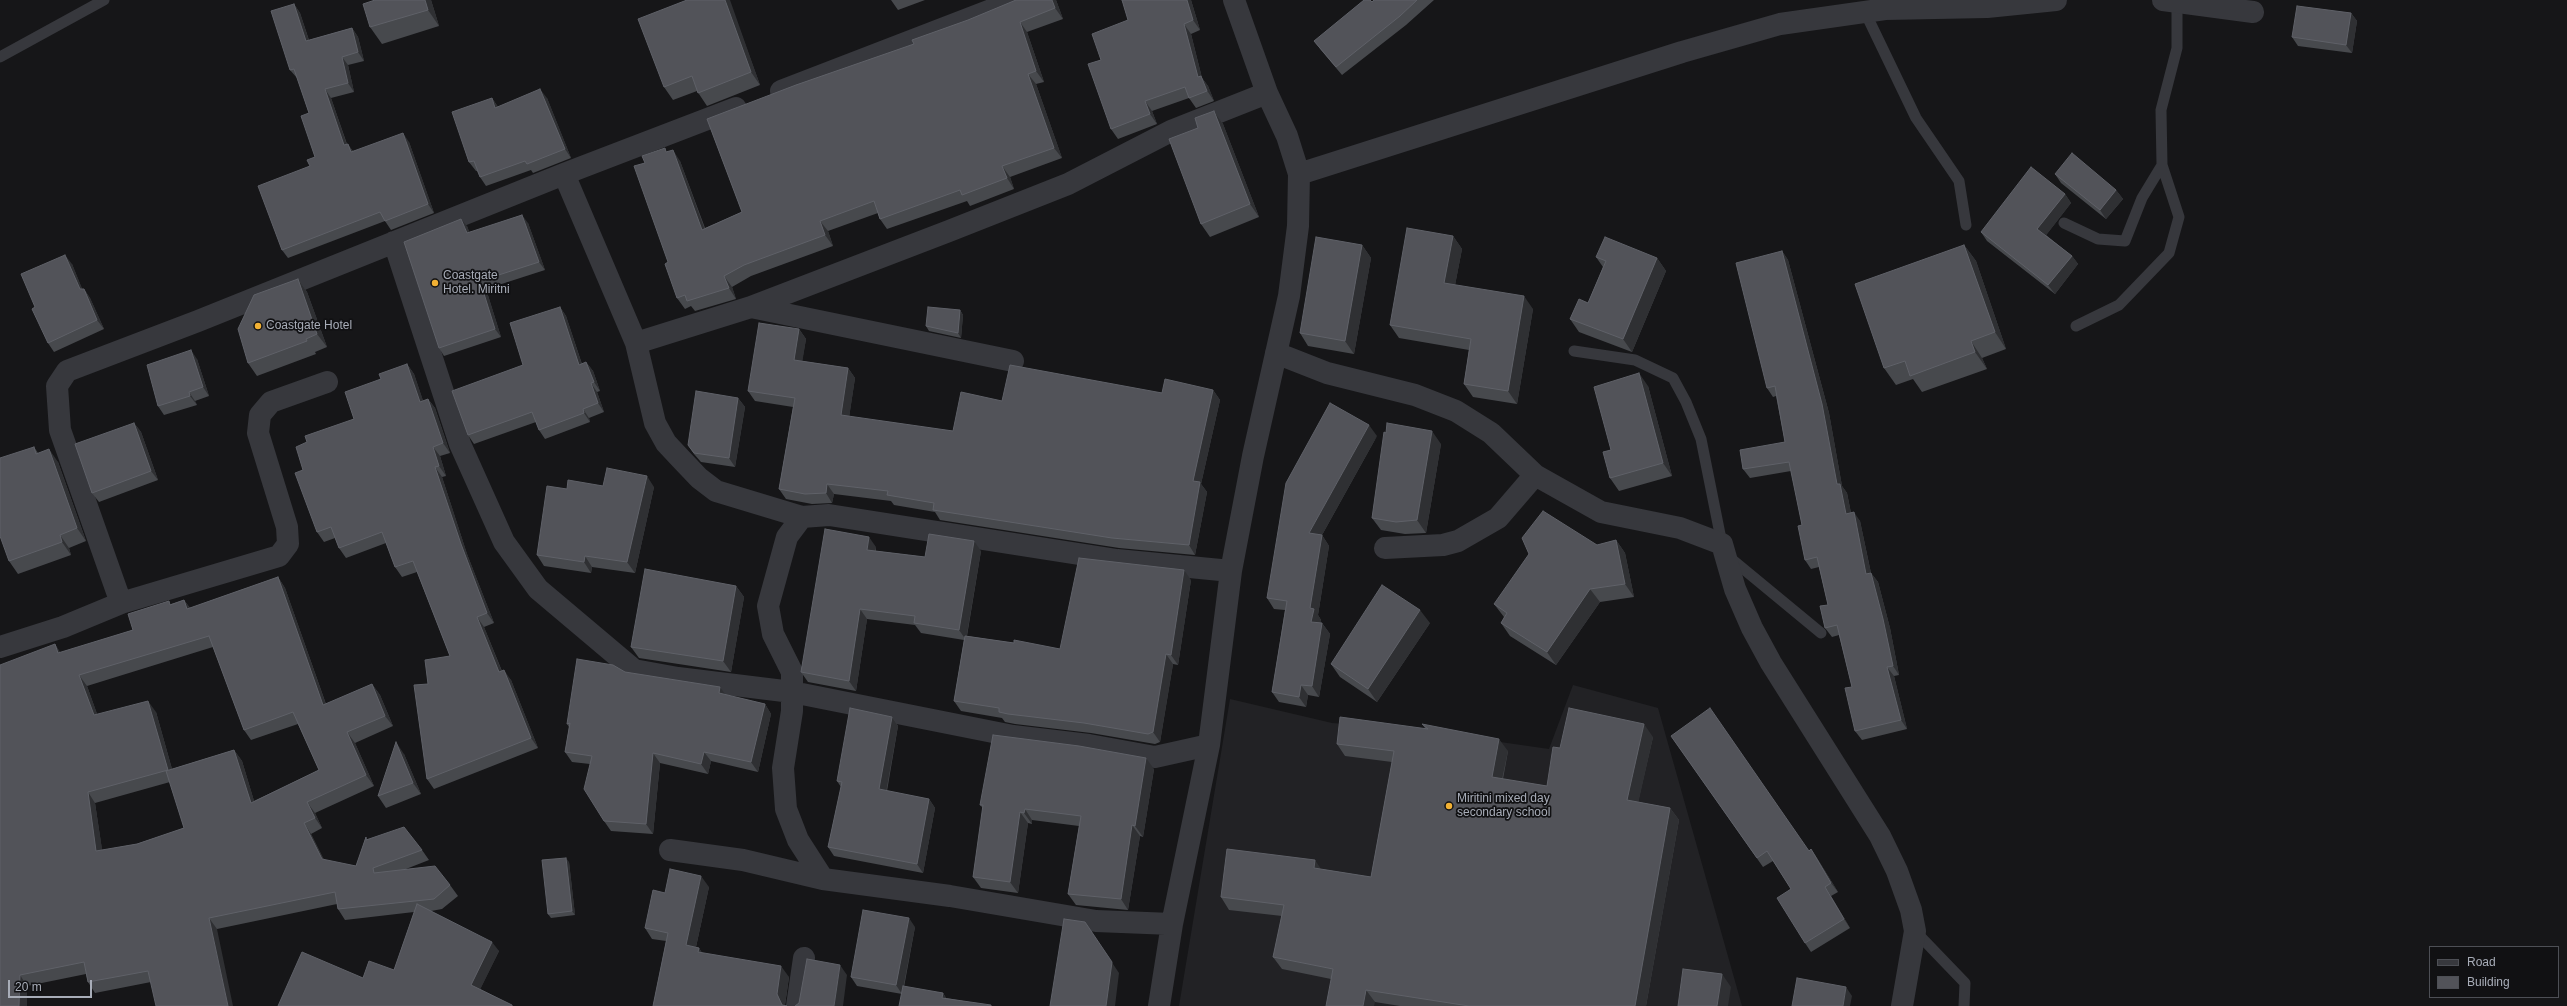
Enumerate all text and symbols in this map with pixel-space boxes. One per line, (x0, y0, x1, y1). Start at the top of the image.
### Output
place label: Coastgate Hotel. Miritni (443, 269, 510, 297)
marker: Coastgate Hotel. Miritni (430, 278, 440, 288)
place label: Coastgate Hotel (266, 319, 352, 333)
marker: Coastgate Hotel (253, 321, 263, 331)
place label: Miritini mixed day secondary school (1457, 792, 1550, 820)
marker: Miritini mixed day secondary school (1444, 801, 1454, 811)
legend (2429, 946, 2559, 998)
text: Road (2467, 955, 2496, 969)
scale bar (10, 972, 94, 998)
text: Building (2467, 975, 2510, 989)
text: 20 m (15, 980, 42, 994)

